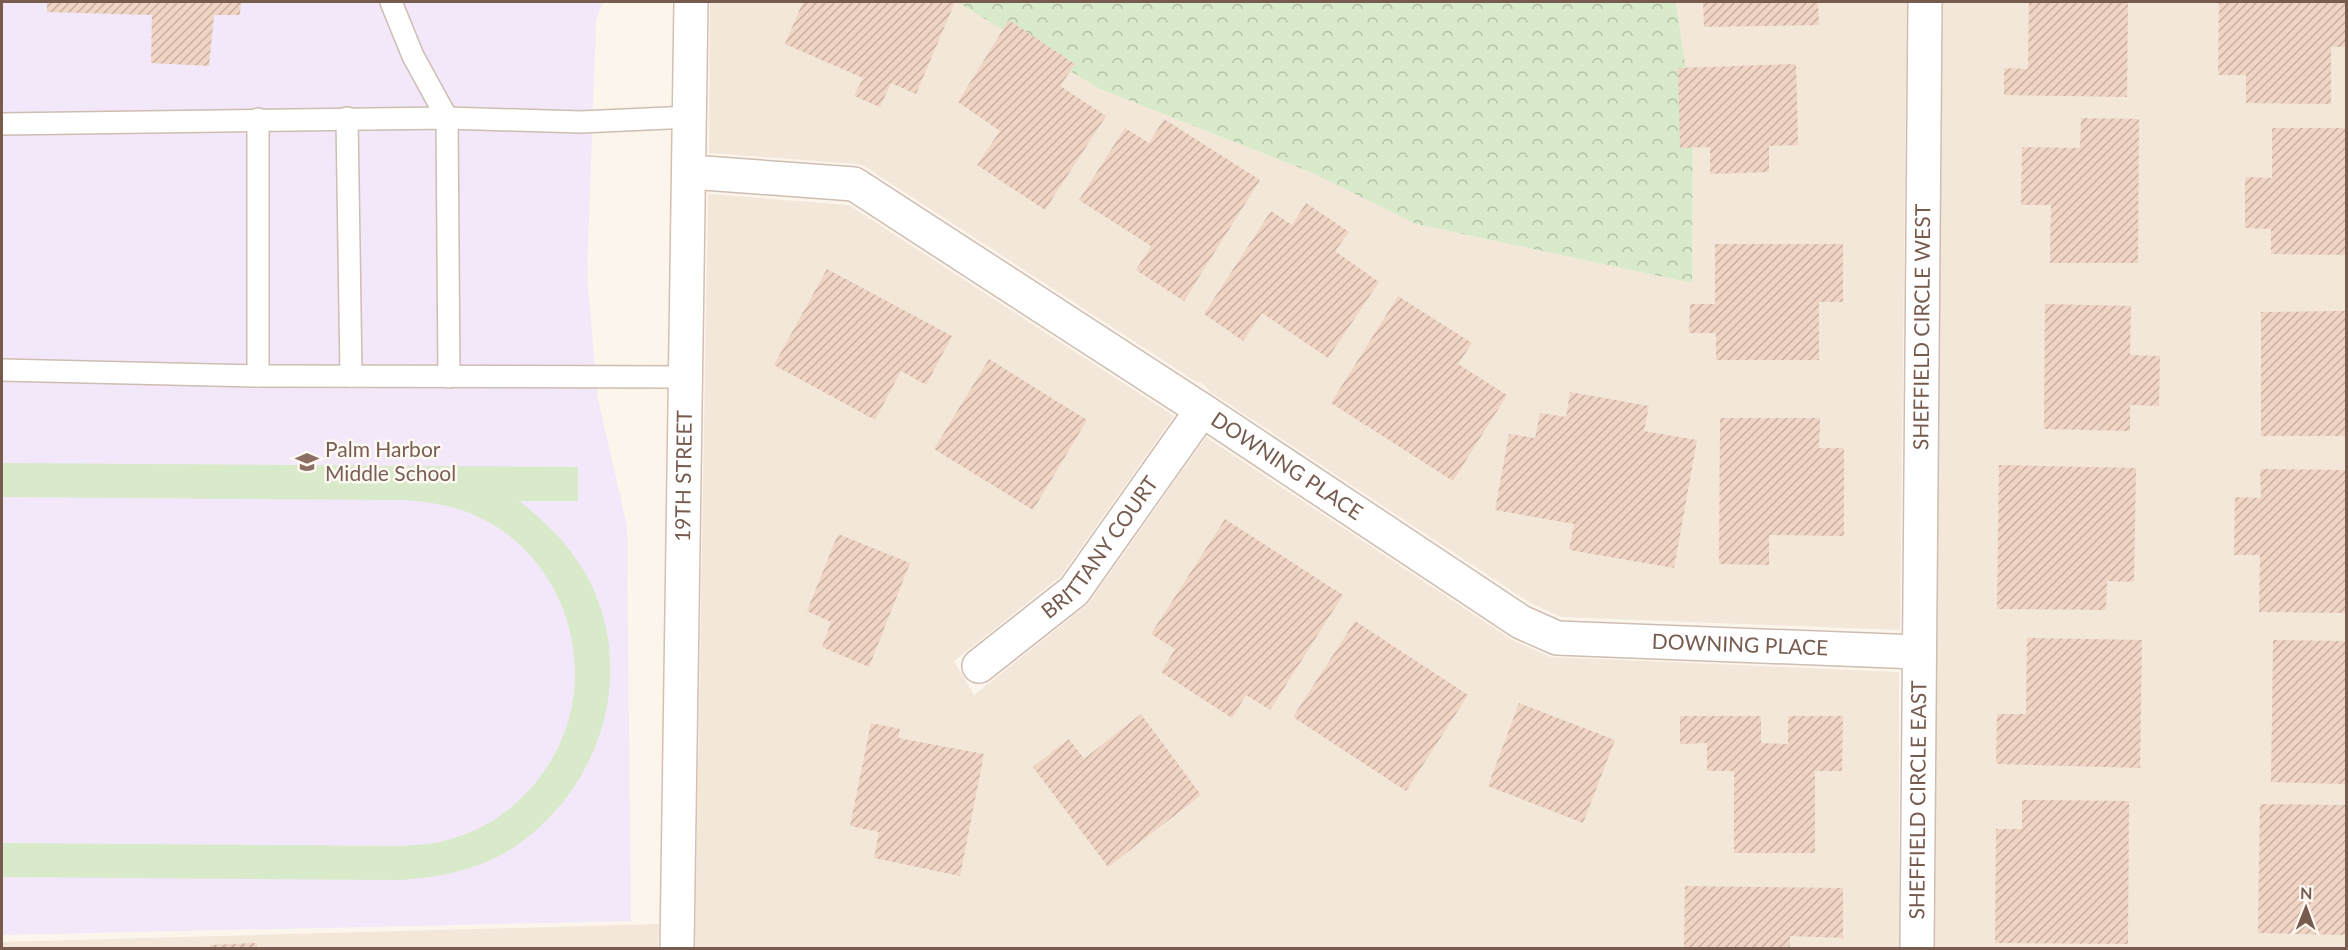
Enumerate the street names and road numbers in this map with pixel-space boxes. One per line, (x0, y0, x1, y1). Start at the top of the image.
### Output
street label: SHEFFIELD CIRCLE WEST (1907, 203, 1934, 450)
street label: DOWNING PLACE (1207, 406, 1368, 524)
street label: 19TH STREET (669, 409, 696, 542)
street label: BRITTANY COURT (1036, 470, 1163, 623)
street label: DOWNING PLACE (1651, 628, 1829, 660)
street label: SHEFFIELD CIRCLE EAST (1903, 680, 1930, 920)

